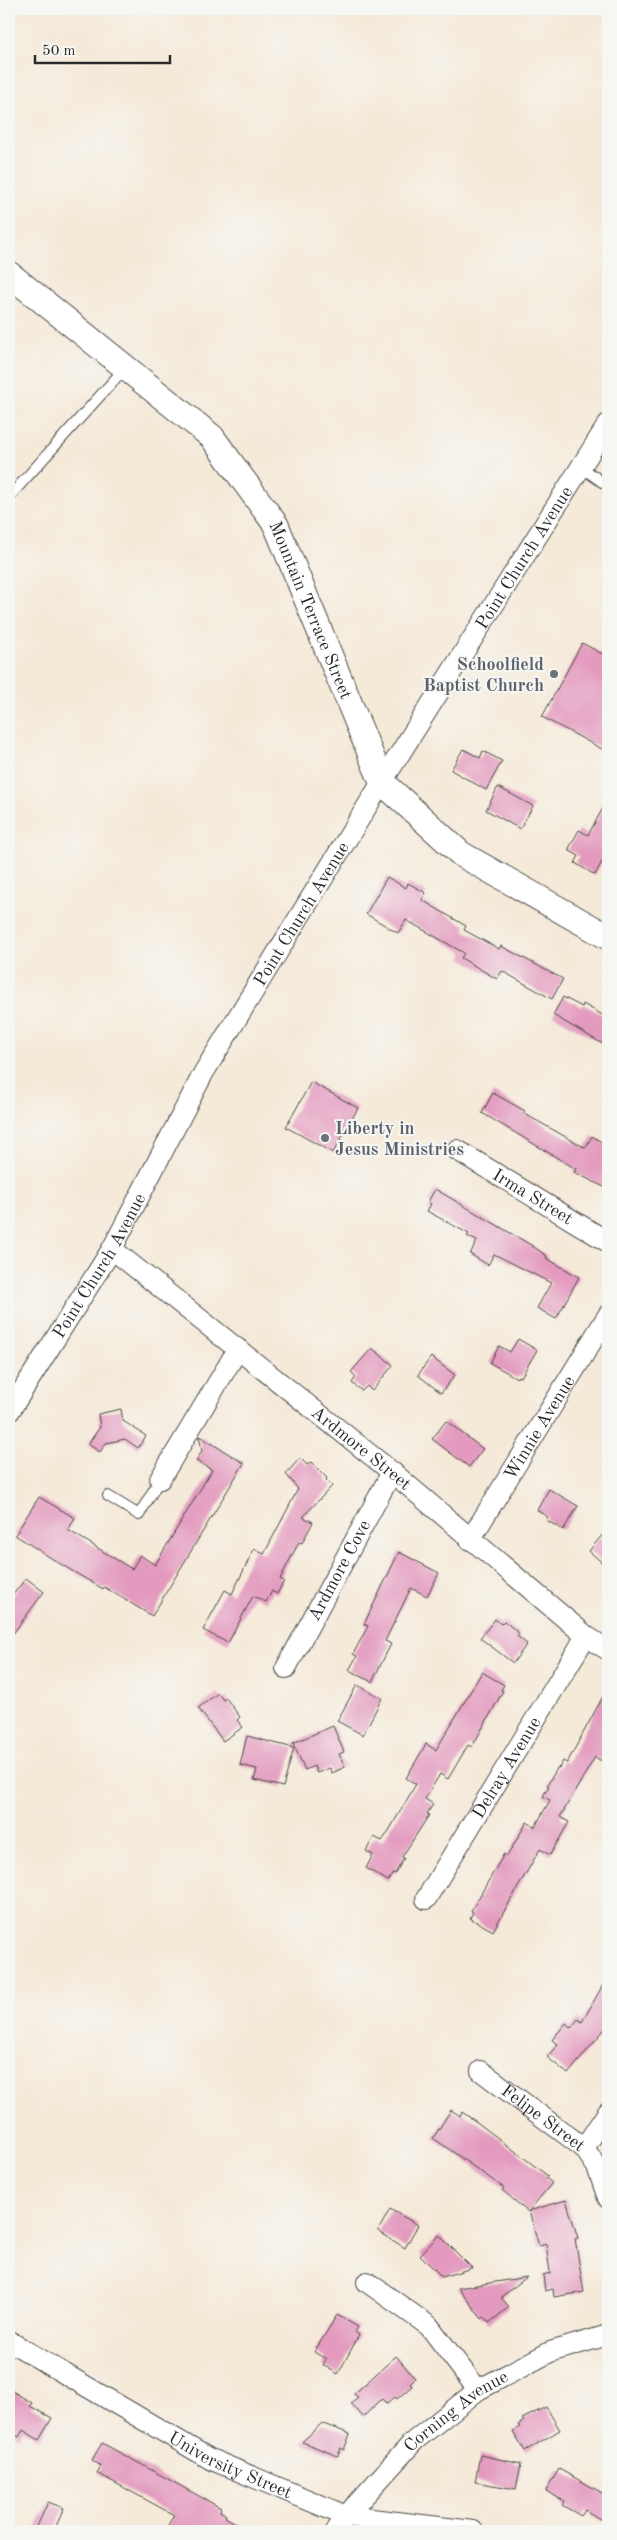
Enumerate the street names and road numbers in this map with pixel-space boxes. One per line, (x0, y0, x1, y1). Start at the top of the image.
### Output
street label: Point Church Avenue (473, 484, 576, 633)
street label: Mountain Terrace Street (265, 519, 355, 702)
street label: Point Church Avenue (251, 839, 353, 989)
street label: Irma Street (489, 1166, 576, 1228)
street label: Point Church Avenue (50, 1191, 149, 1342)
street label: Winnie Avenue (501, 1373, 578, 1483)
street label: Ardmore Street (307, 1403, 414, 1494)
street label: Ardmore Cove (305, 1517, 374, 1624)
street label: Delray Avenue (469, 1714, 544, 1822)
street label: Felipe Street (498, 2082, 588, 2155)
street label: Corning Avenue (401, 2368, 511, 2456)
street label: University Street (165, 2429, 294, 2502)

